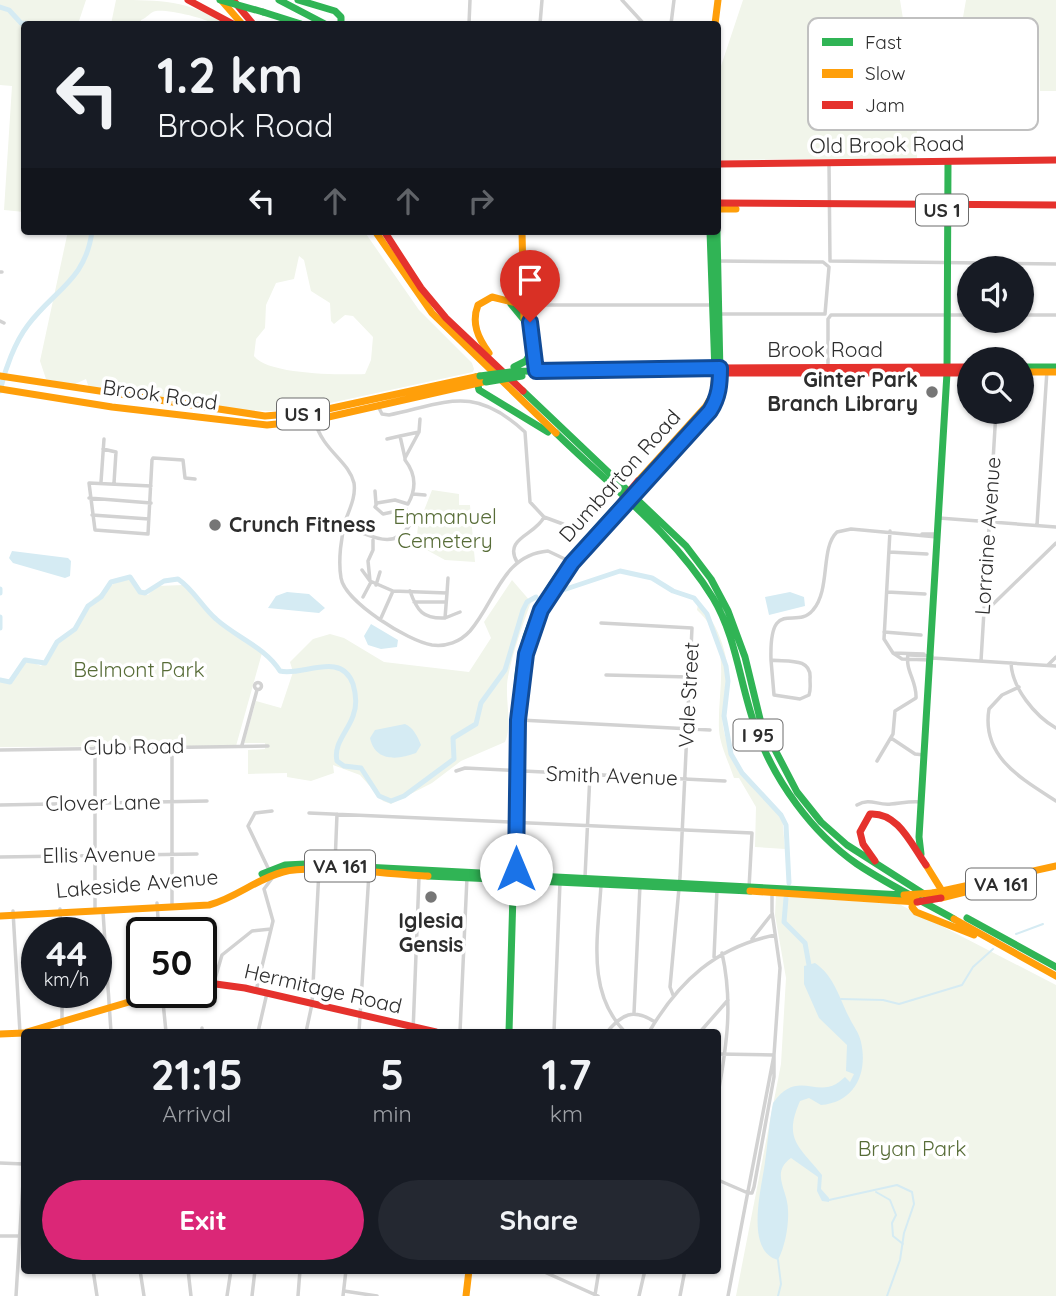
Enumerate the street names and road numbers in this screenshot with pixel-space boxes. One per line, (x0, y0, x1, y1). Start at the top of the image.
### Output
street label: Old Brook Road (809, 130, 965, 158)
road number: US 1 (916, 194, 968, 226)
street label: Brook Road (767, 336, 883, 362)
street label: Brook Road (101, 373, 219, 415)
road number: US 1 (277, 398, 329, 430)
street label: Dumbarton Road (553, 404, 686, 547)
street label: Lorraine Avenue (969, 456, 1006, 616)
street label: Vale Street (672, 641, 704, 749)
road number: I 95 (734, 720, 782, 750)
street label: Club Road (83, 732, 185, 760)
street label: Smith Avenue (546, 760, 678, 790)
street label: Clover Lane (45, 788, 161, 816)
street label: Ellis Avenue (42, 840, 156, 868)
road number: VA 161 (305, 850, 375, 881)
street label: Lakeside Avenue (55, 863, 219, 903)
road number: VA 161 (966, 869, 1036, 900)
street label: Hermitage Road (242, 957, 405, 1019)

